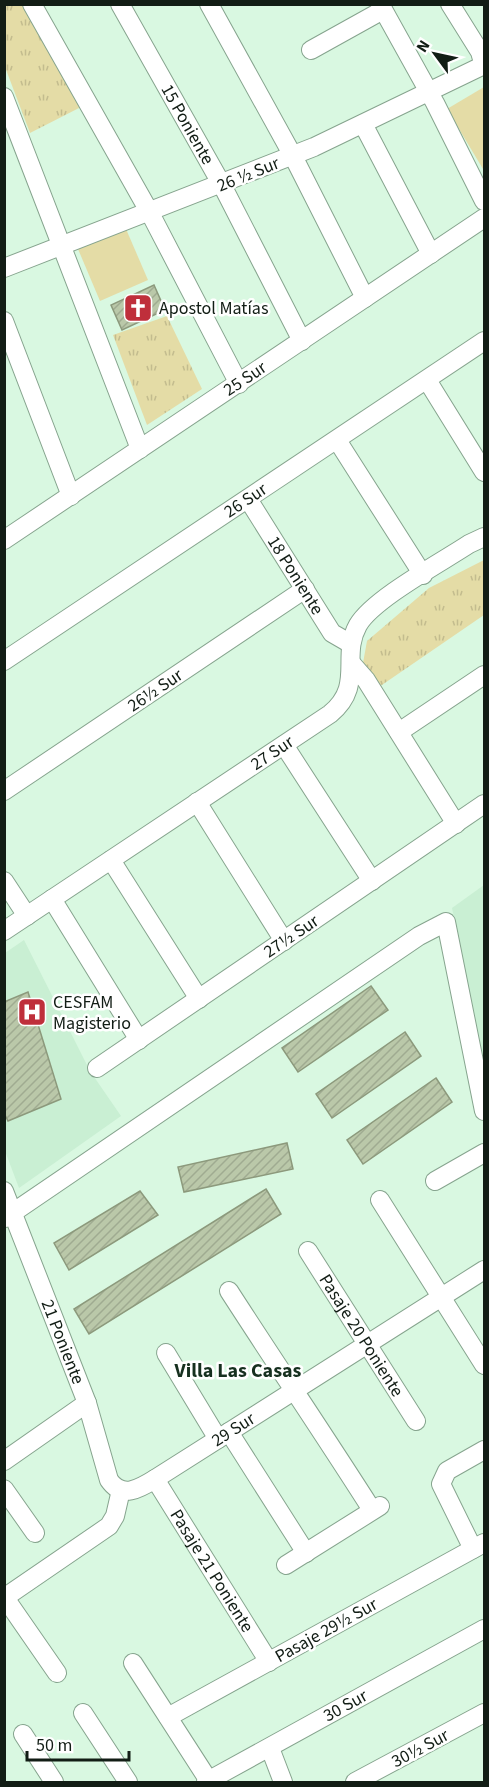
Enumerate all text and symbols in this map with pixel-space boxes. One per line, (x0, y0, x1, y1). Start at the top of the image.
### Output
north arrow (405, 24, 465, 84)
text: N (411, 36, 435, 57)
street label: 15 Poniente (155, 80, 220, 169)
street label: 26 ½ Sur (213, 150, 284, 198)
church icon: Apostol Matías (122, 292, 154, 324)
place label: Apostol Matías (159, 296, 268, 321)
street label: 25 Sur (219, 355, 272, 402)
street label: 26 Sur (219, 477, 273, 524)
street label: 18 Poniente (261, 531, 330, 620)
street label: 26½ Sur (123, 662, 188, 718)
street label: 27 Sur (246, 729, 300, 776)
street label: 27½ Sur (259, 908, 324, 964)
place label: CESFAM Magisterio (53, 990, 131, 1036)
hospital icon: CESFAM Magisterio (16, 996, 48, 1028)
street label: Pasaje 20 Poniente (313, 1269, 410, 1402)
street label: 21 Poniente (35, 1296, 90, 1388)
district label: Villa Las Casas (174, 1357, 302, 1385)
street label: 29 Sur (207, 1406, 261, 1453)
street label: Pasaje 21 Poniente (164, 1504, 260, 1637)
street label: Pasaje 29½ Sur (270, 1592, 383, 1669)
street label: 30 Sur (319, 1683, 373, 1728)
street label: 30½ Sur (387, 1723, 454, 1774)
scale bar (27, 1724, 129, 1762)
text: 50 m (36, 1733, 72, 1758)

